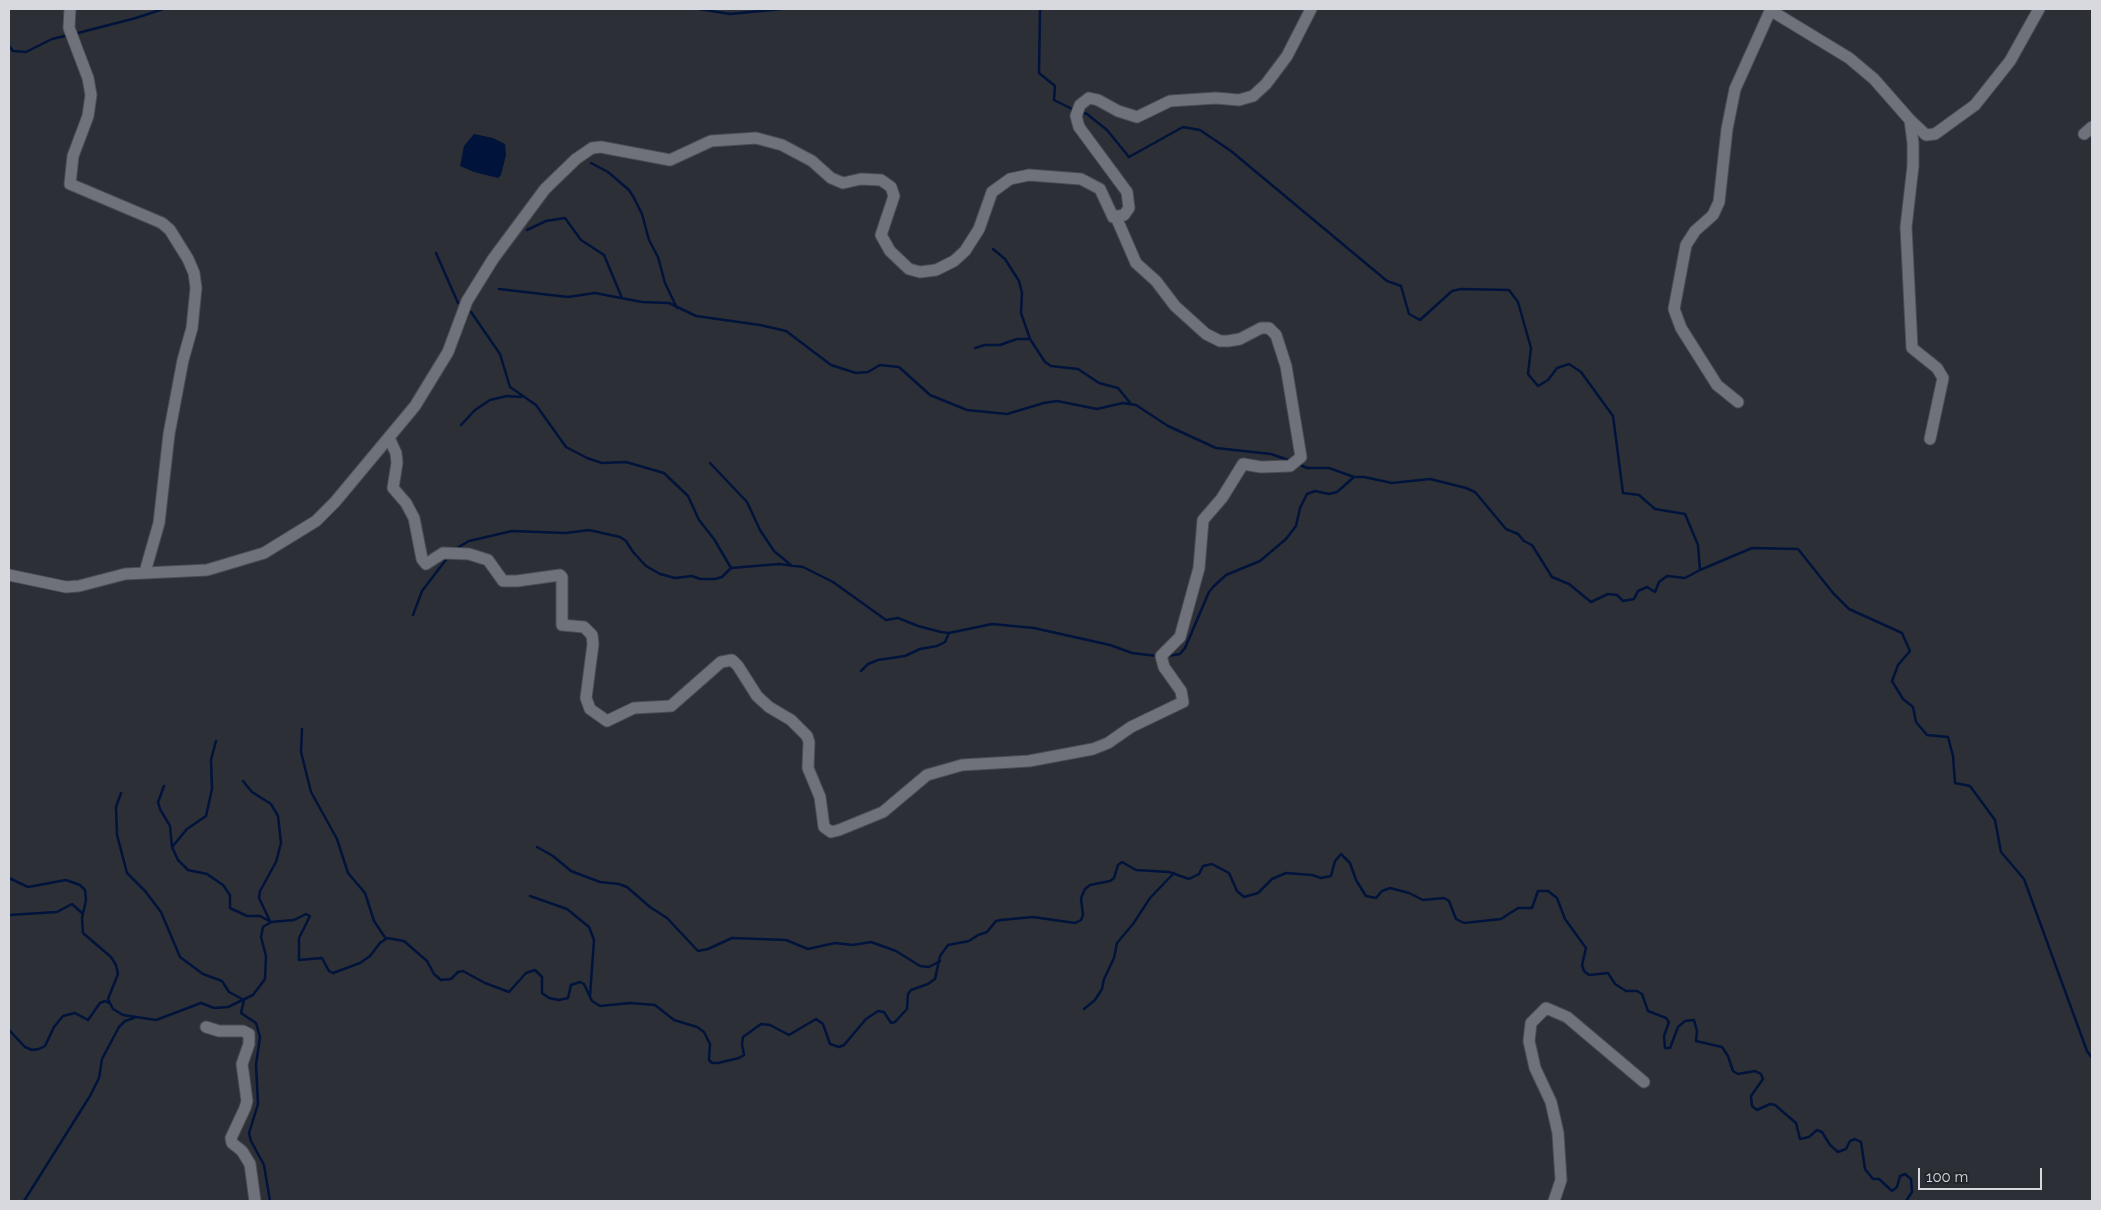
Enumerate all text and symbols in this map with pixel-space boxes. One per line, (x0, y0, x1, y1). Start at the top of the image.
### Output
scale bar (1921, 1158, 2045, 1190)
text: 100 m (1926, 1168, 1968, 1186)

